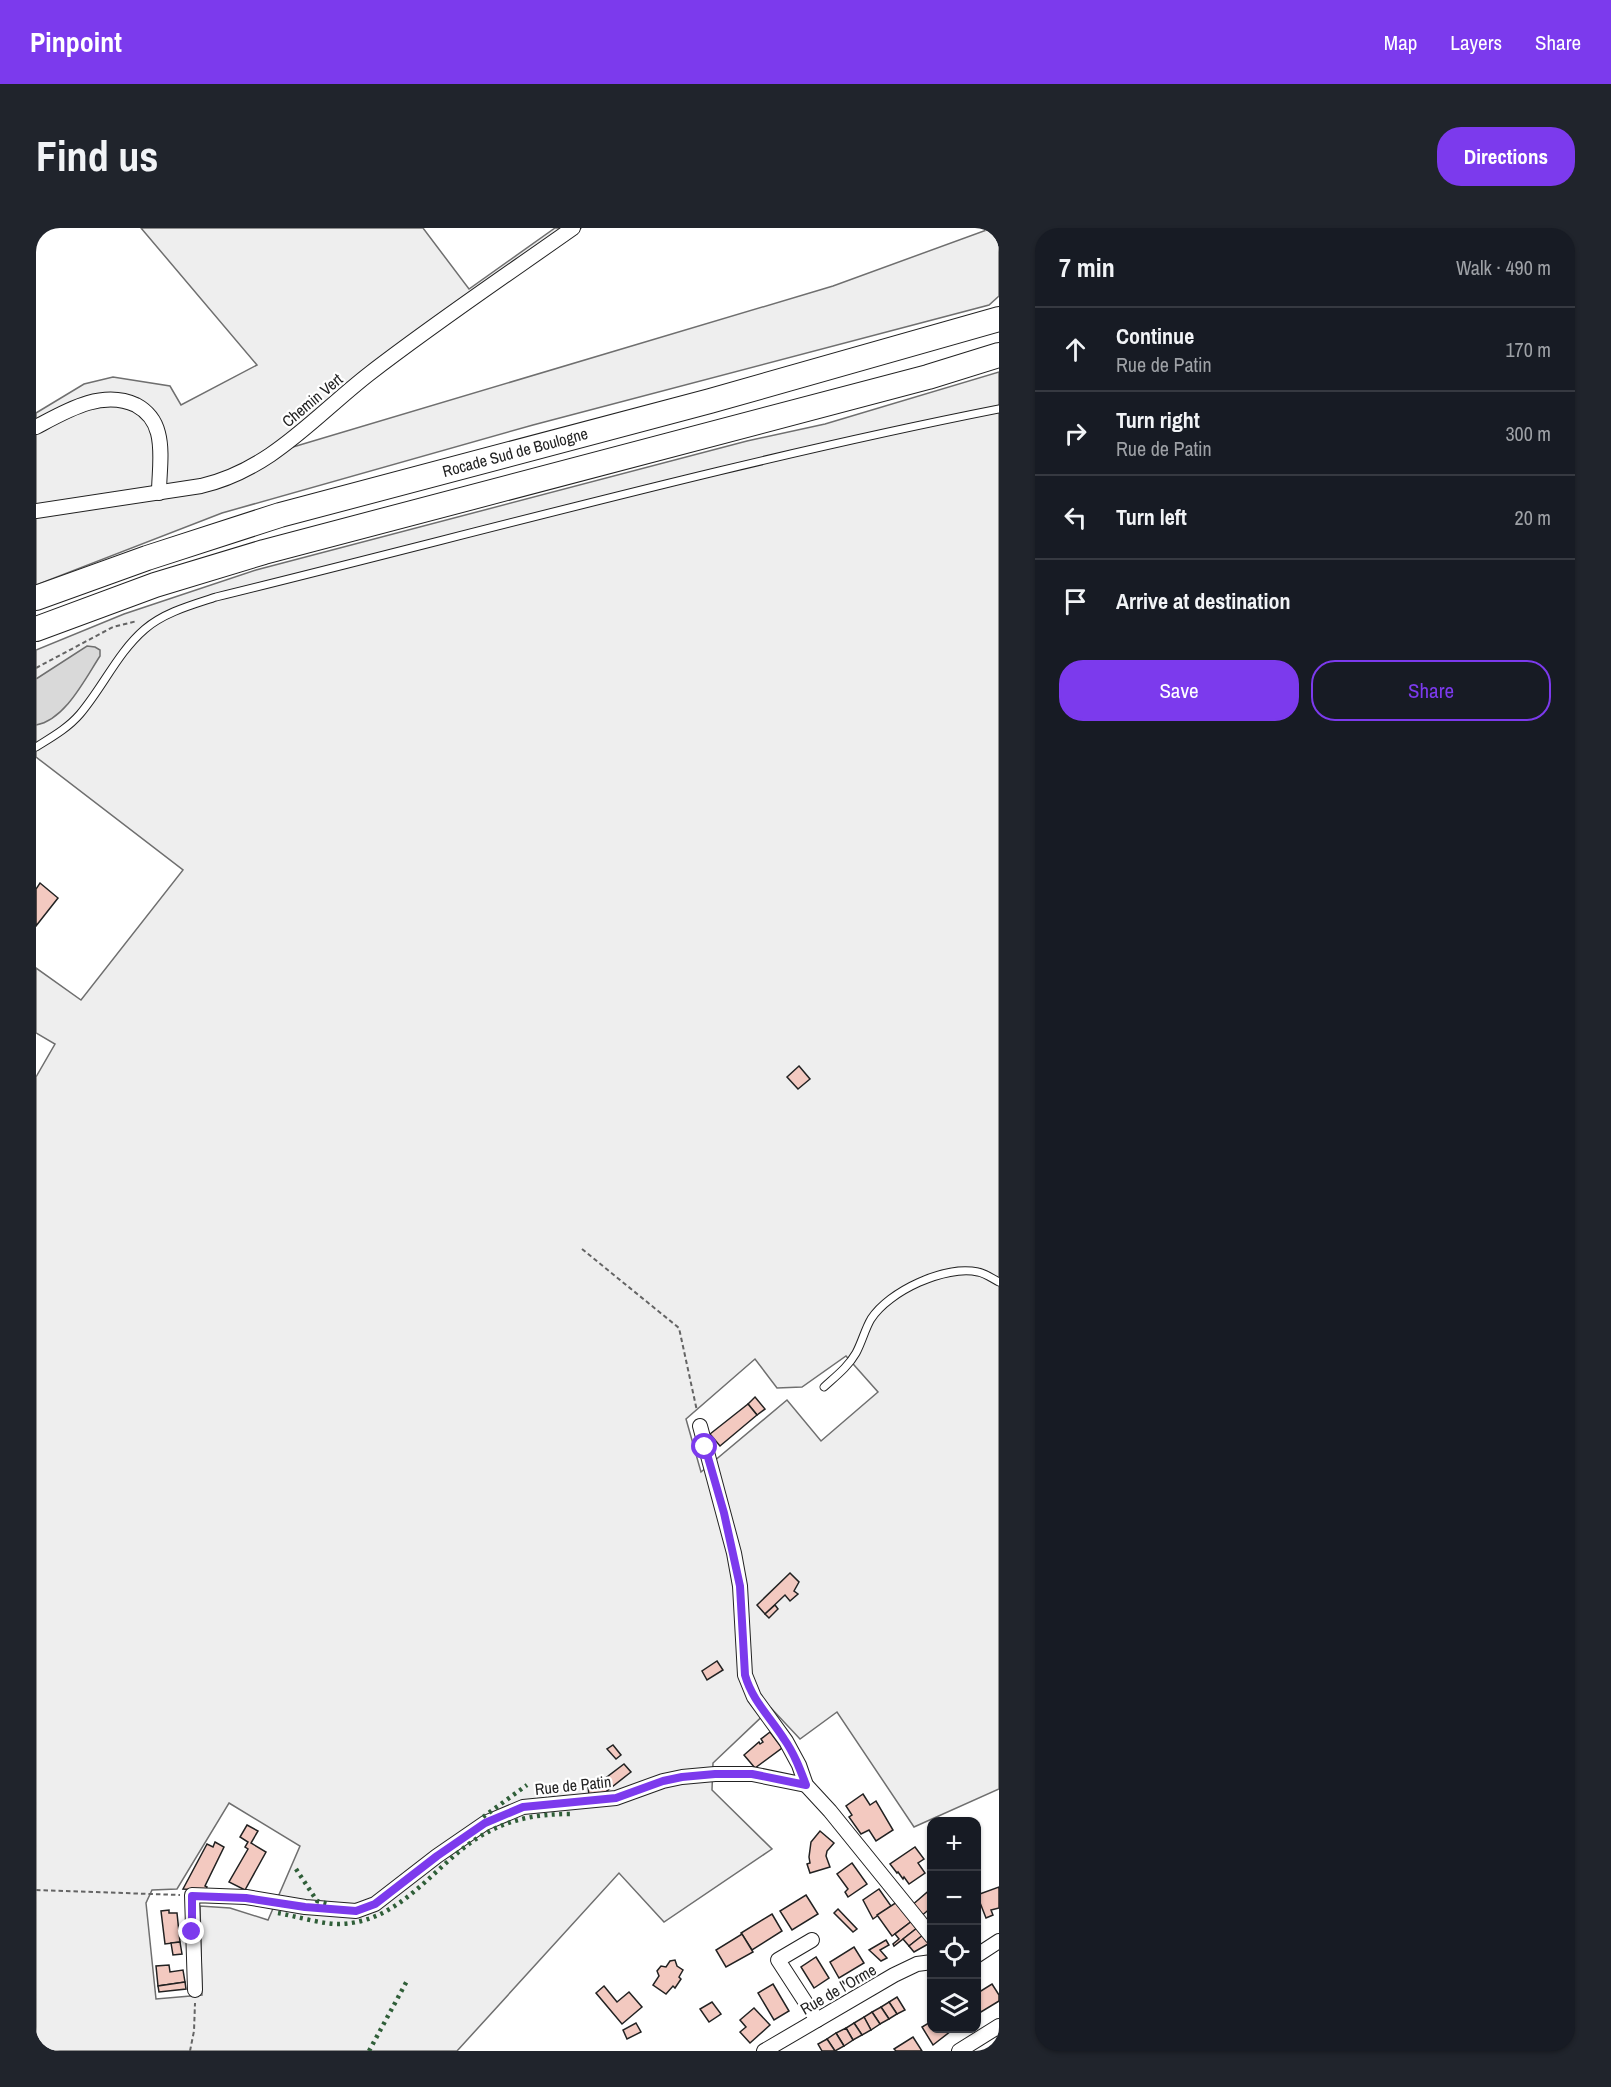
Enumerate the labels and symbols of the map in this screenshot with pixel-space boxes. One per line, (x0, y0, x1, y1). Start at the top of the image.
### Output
street label: Chemin Vert (277, 368, 347, 432)
street label: Rocade Sud de Boulogne (440, 422, 590, 482)
route start (691, 1433, 717, 1459)
street label: Rue de Patin (534, 1770, 612, 1800)
route end (178, 1918, 204, 1944)
street label: Rue de l'Orme (796, 1958, 880, 2020)

